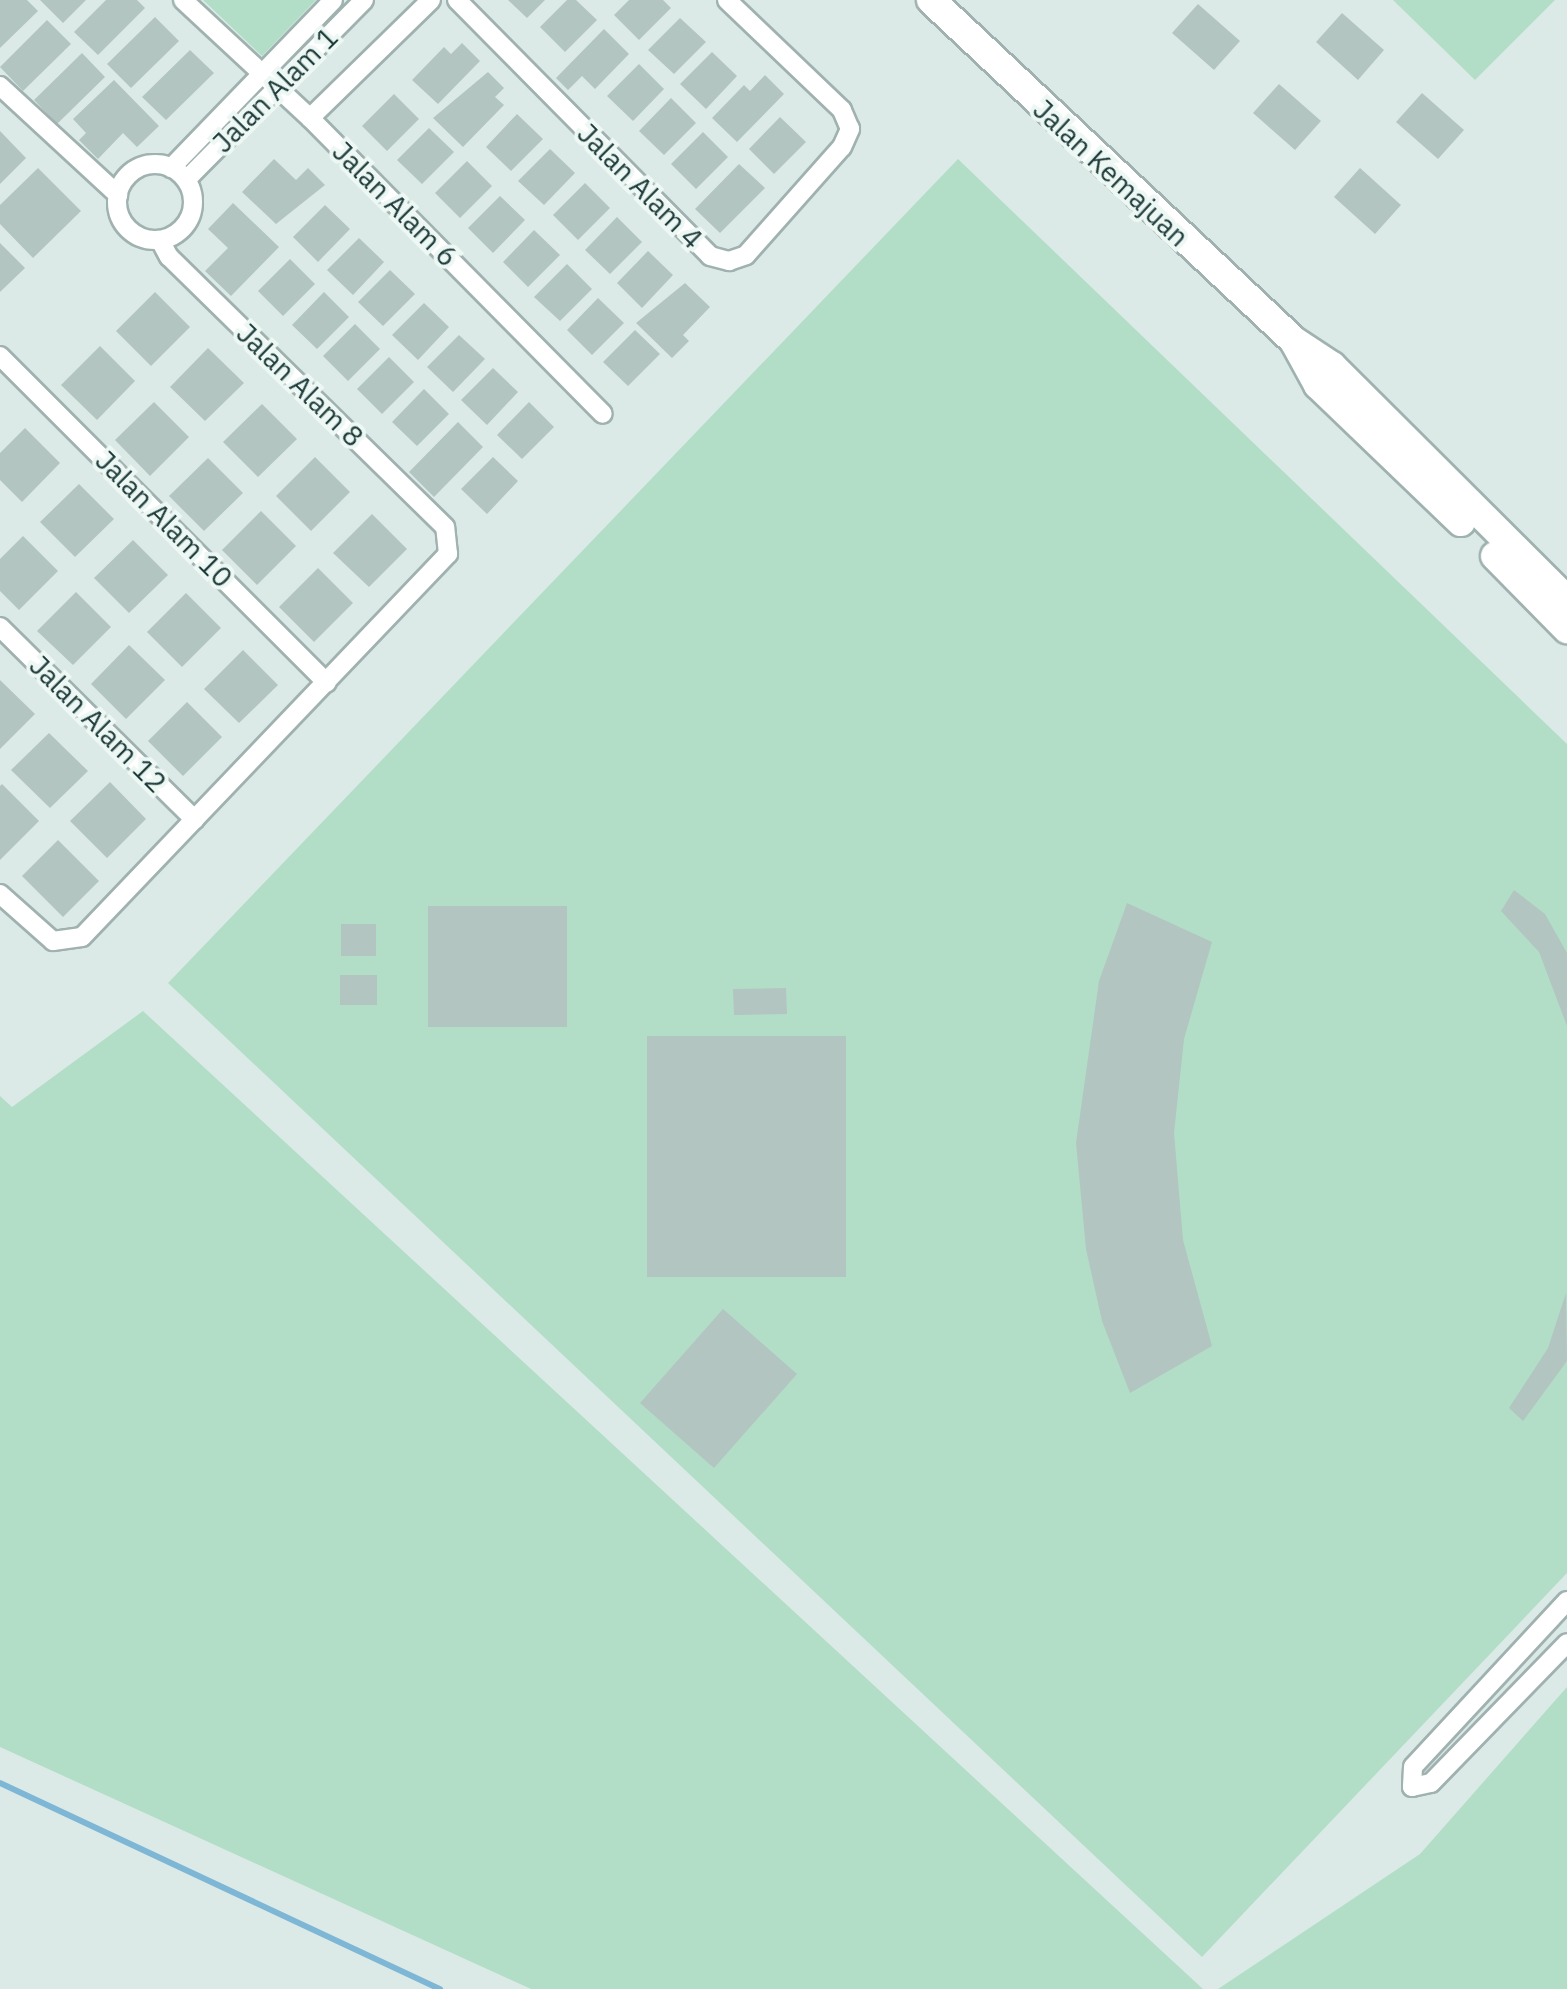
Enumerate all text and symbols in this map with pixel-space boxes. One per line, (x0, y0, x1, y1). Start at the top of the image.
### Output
street label: Jalan Alam 1 (206, 21, 344, 159)
street label: Jalan Kemajuan (1026, 93, 1196, 253)
street label: Jalan Alam 4 (571, 117, 709, 255)
street label: Jalan Alam 6 (326, 135, 464, 273)
street label: Jalan Alam 8 (230, 316, 370, 454)
street label: Jalan Alam 10 (89, 444, 239, 594)
street label: Jalan Alam 12 (23, 649, 173, 799)

